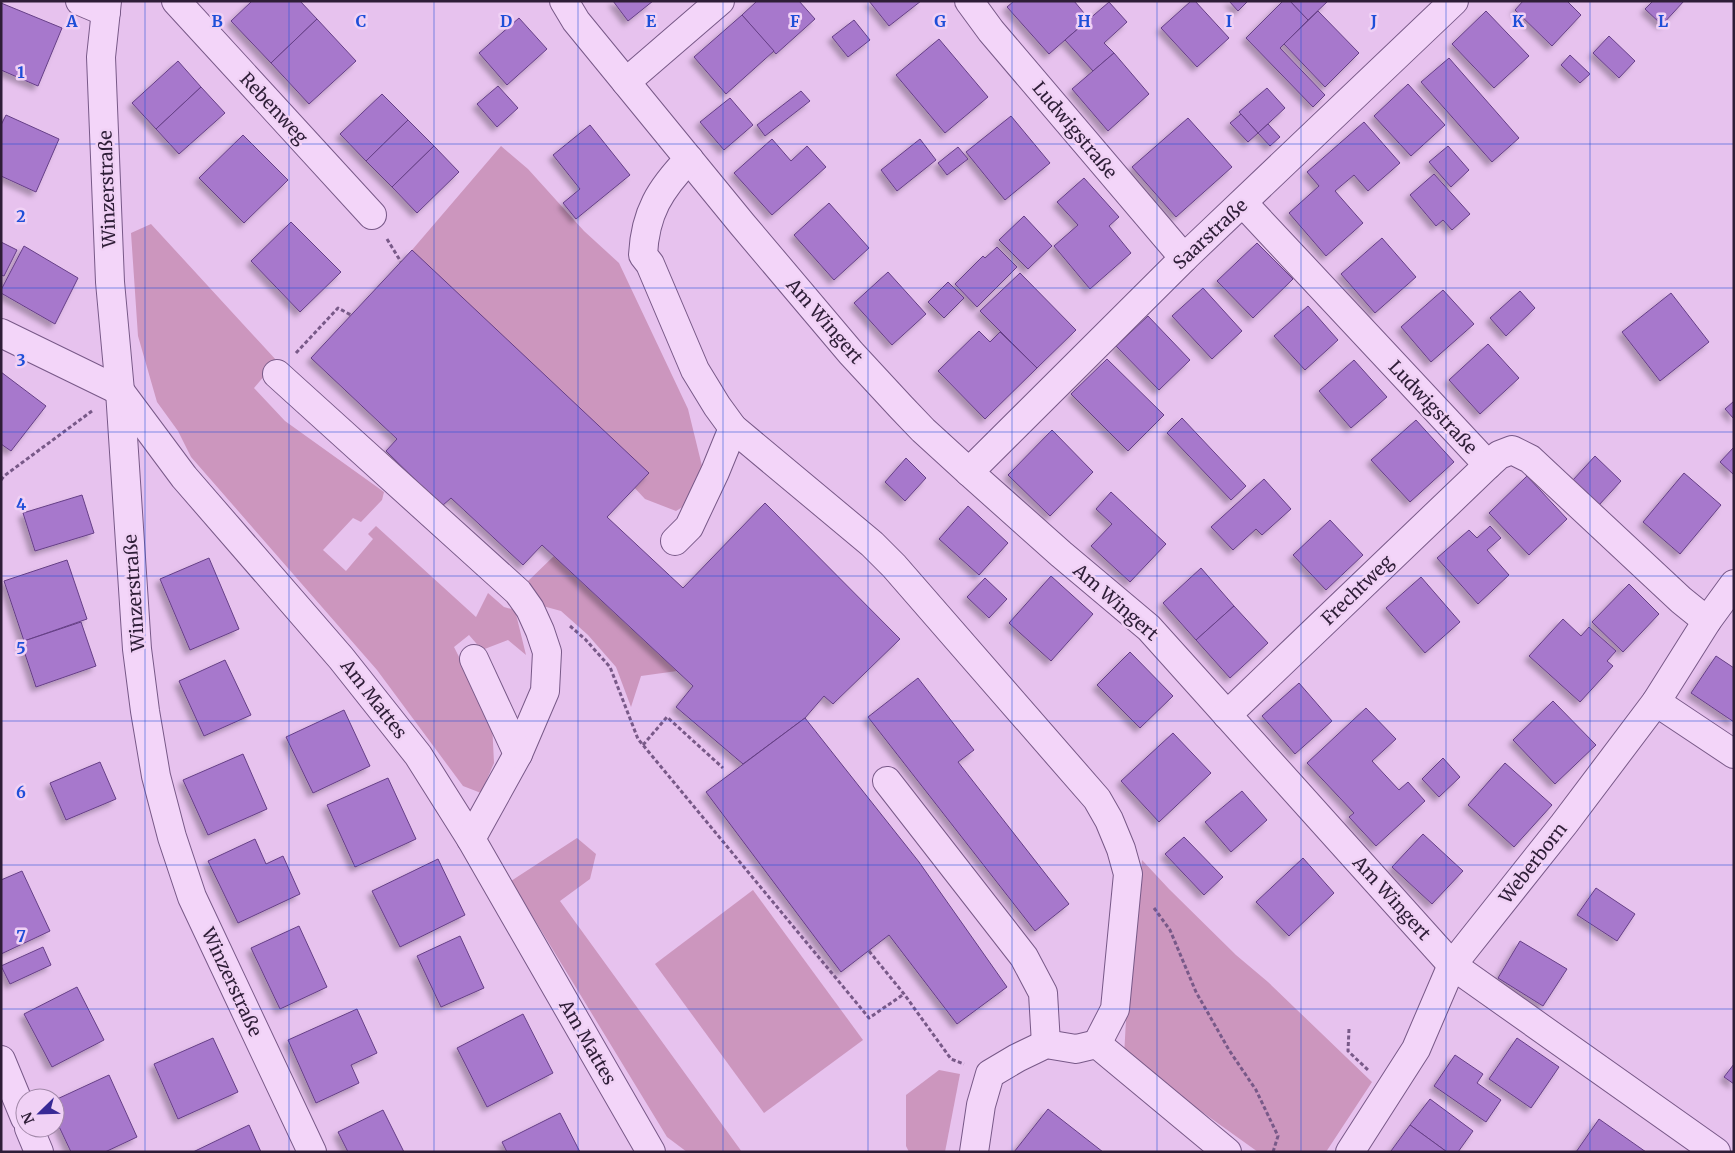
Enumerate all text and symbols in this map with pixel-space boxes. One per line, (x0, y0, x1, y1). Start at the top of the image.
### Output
text: A (65, 11, 78, 31)
text: B (211, 11, 223, 31)
text: C (356, 11, 366, 31)
text: D (500, 11, 512, 31)
text: E (646, 11, 657, 31)
text: F (790, 11, 800, 31)
text: G (934, 11, 946, 31)
text: H (1077, 11, 1091, 31)
text: I (1226, 11, 1232, 31)
text: J (1370, 11, 1377, 31)
text: K (1512, 11, 1524, 31)
text: L (1658, 11, 1668, 31)
text: 1 (17, 62, 25, 82)
street label: Rebenweg (235, 67, 313, 149)
street label: Ludwigstraße (1028, 77, 1122, 183)
street label: Winzerstraße (93, 130, 121, 249)
street label: Saarstraße (1168, 194, 1252, 274)
text: 2 (16, 206, 26, 226)
street label: Am Wingert (781, 273, 868, 368)
text: 3 (16, 350, 26, 370)
street label: Ludwigstraße (1384, 355, 1482, 459)
text: 4 (16, 494, 26, 514)
street label: Winzerstraße (118, 534, 150, 653)
street label: Frechtweg (1316, 550, 1398, 630)
street label: Am Wingert (1068, 558, 1163, 645)
text: 5 (16, 638, 26, 658)
street label: Am Mattes (335, 654, 412, 743)
text: 6 (16, 782, 26, 802)
street label: Weberborn (1494, 818, 1572, 909)
street label: Am Wingert (1347, 850, 1436, 945)
street label: Winzerstraße (196, 923, 267, 1040)
text: 7 (16, 926, 26, 946)
street label: Am Mattes (554, 995, 622, 1089)
north arrow (15, 1088, 65, 1138)
text: N (18, 1109, 38, 1127)

